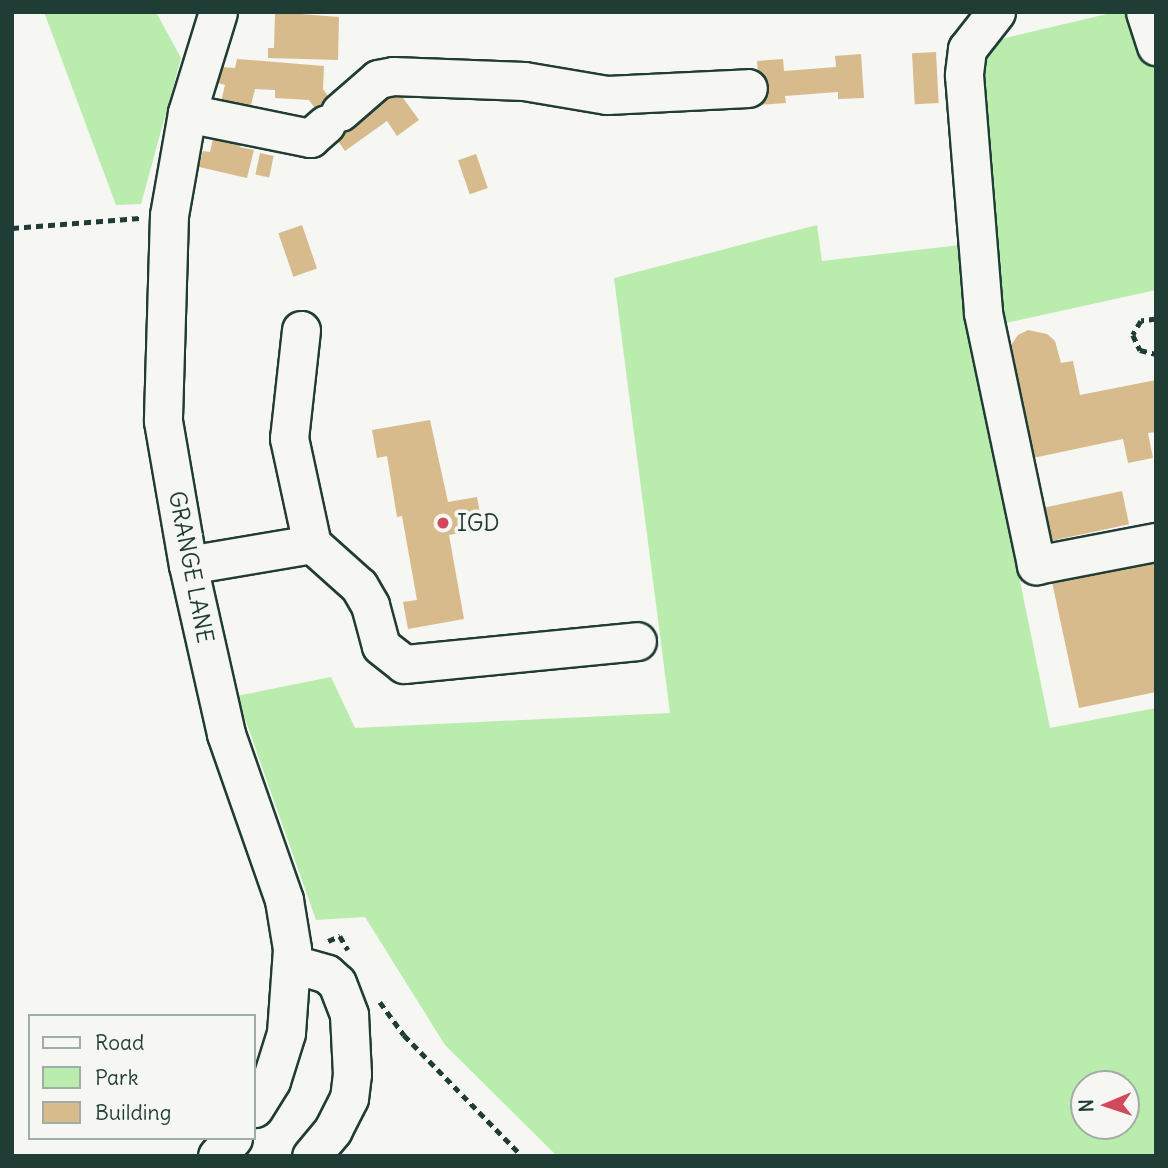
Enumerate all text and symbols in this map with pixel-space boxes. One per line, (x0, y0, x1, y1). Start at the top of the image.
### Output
street label: GRANGE LANE (163, 489, 219, 645)
place label: IGD (457, 509, 500, 537)
marker: IGD (435, 515, 451, 531)
legend (28, 1014, 256, 1140)
text: Road (95, 1029, 144, 1056)
text: Park (95, 1064, 138, 1091)
north arrow (1070, 1070, 1140, 1140)
text: Building (95, 1099, 171, 1126)
text: N (1074, 1099, 1098, 1113)

